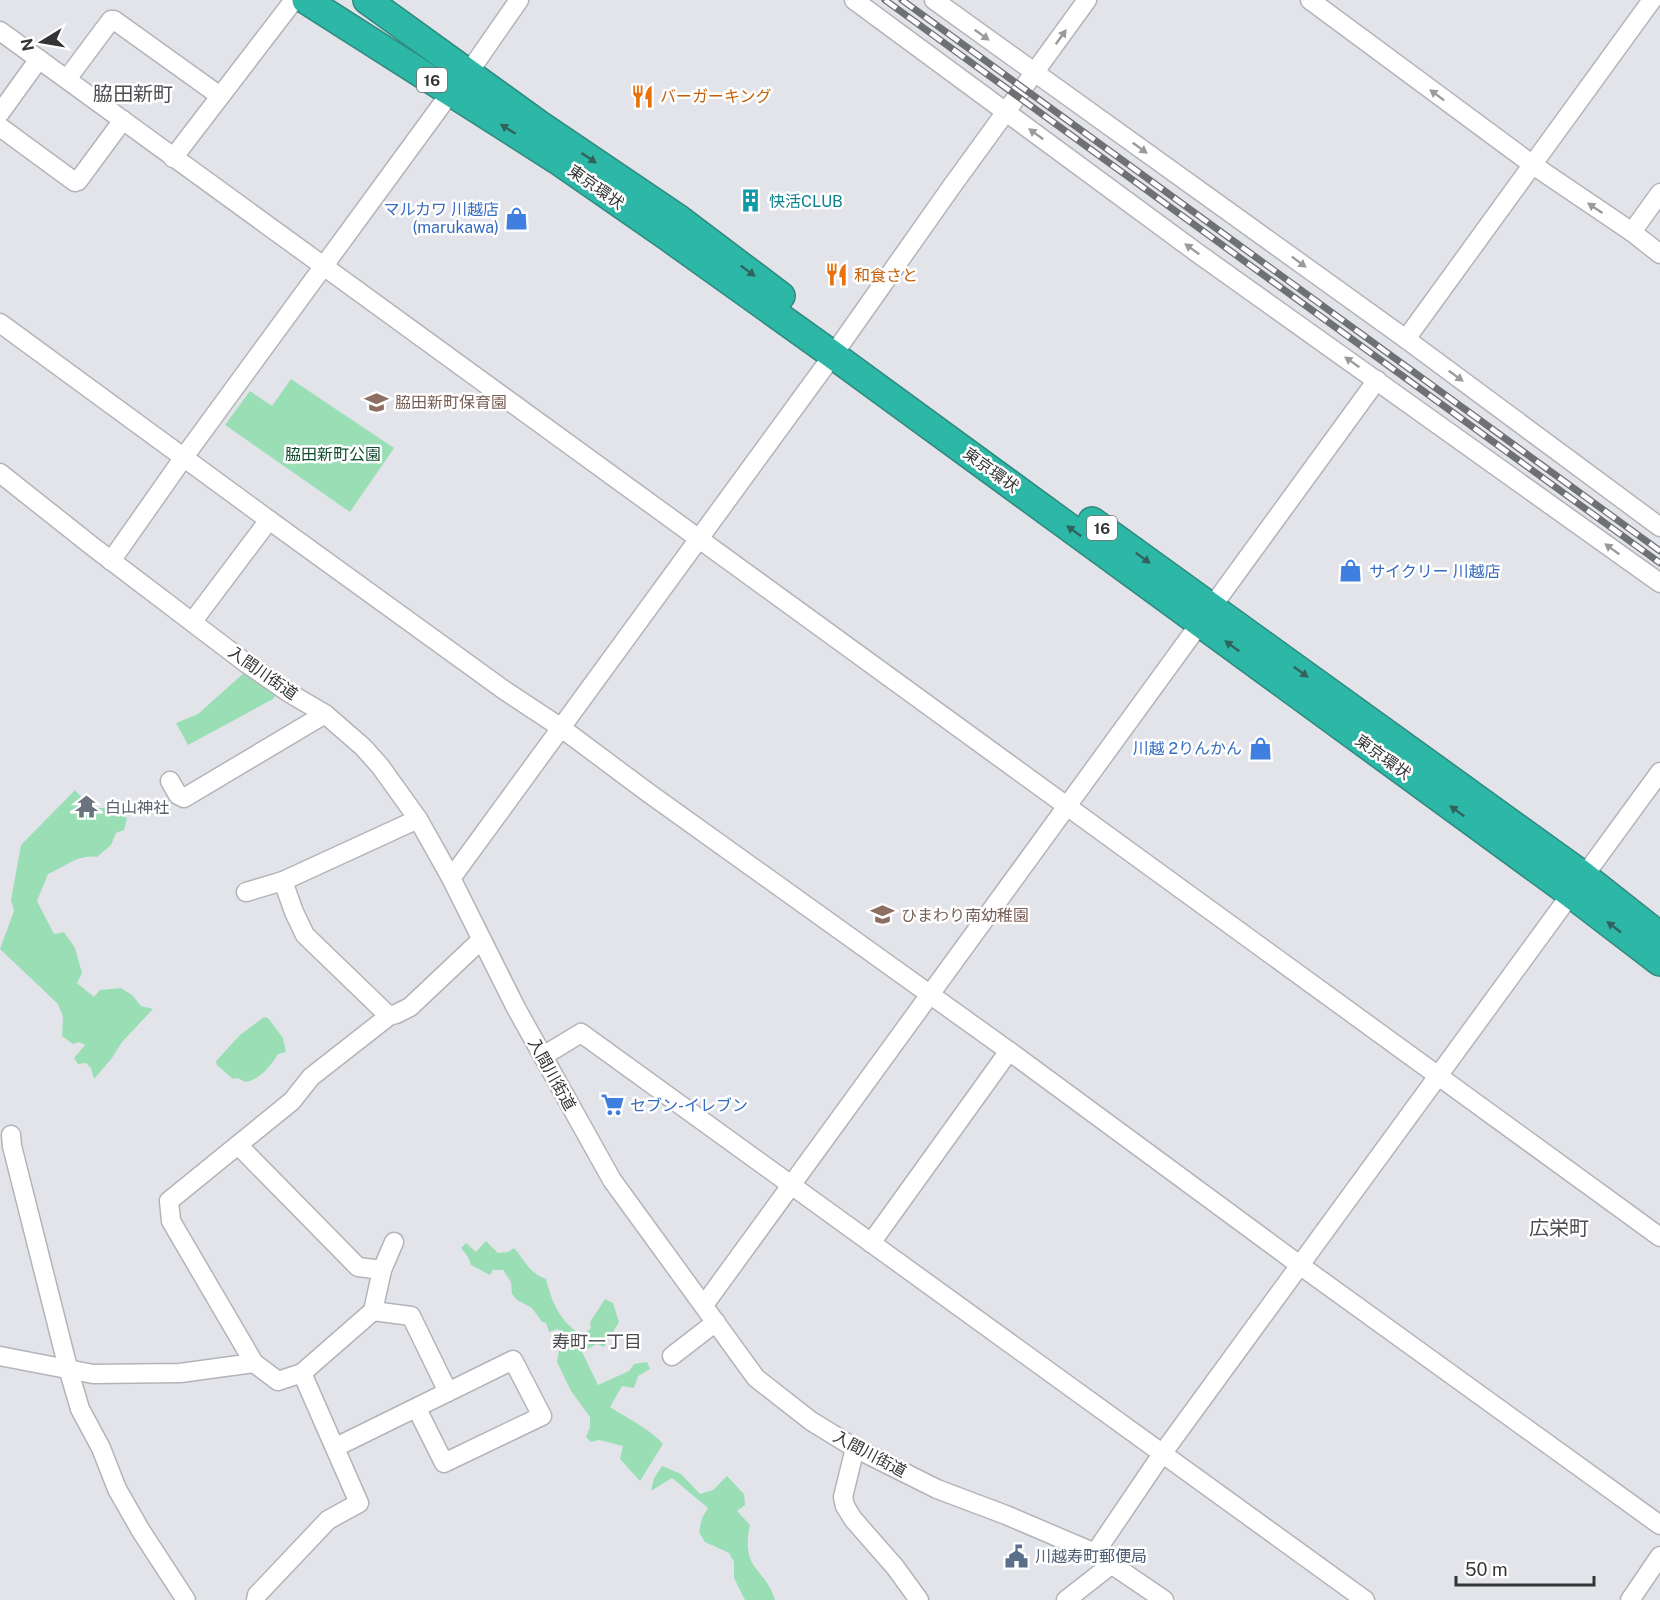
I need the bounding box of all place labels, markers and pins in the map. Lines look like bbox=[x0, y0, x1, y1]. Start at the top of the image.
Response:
restaurant icon: バーガーキング bbox=[629, 83, 655, 109]
place label: バーガーキング bbox=[660, 87, 772, 106]
building icon: 快活CLUB bbox=[738, 188, 764, 214]
place label: 快活CLUB bbox=[769, 192, 843, 211]
place label: マルカワ 川越店 (marukawa) bbox=[384, 200, 499, 237]
shop icon: マルカワ 川越店 (marukawa) bbox=[504, 205, 530, 231]
restaurant icon: 和食さと bbox=[823, 262, 849, 288]
place label: 和食さと bbox=[854, 266, 918, 285]
school or university icon: 脇田新町保育園 bbox=[364, 389, 390, 415]
place label: 脇田新町保育園 bbox=[395, 393, 507, 412]
shop icon: サイクリー 川越店 bbox=[1338, 558, 1364, 584]
place label: サイクリー 川越店 bbox=[1369, 562, 1501, 581]
shop icon: 川越 2りんかん bbox=[1247, 735, 1273, 761]
place label: 川越 2りんかん bbox=[1133, 739, 1242, 758]
temple icon: 白山神社 bbox=[74, 794, 100, 820]
place label: 白山神社 bbox=[105, 798, 169, 817]
school or university icon: ひまわり南幼稚園 bbox=[870, 902, 896, 928]
place label: ひまわり南幼稚園 bbox=[901, 906, 1029, 925]
supermarket icon: セブン-イレブン bbox=[599, 1092, 625, 1118]
place label: セブン-イレブン bbox=[630, 1096, 748, 1115]
public building icon: 川越寿町郵便局 bbox=[1004, 1543, 1030, 1569]
place label: 川越寿町郵便局 bbox=[1035, 1547, 1147, 1566]

